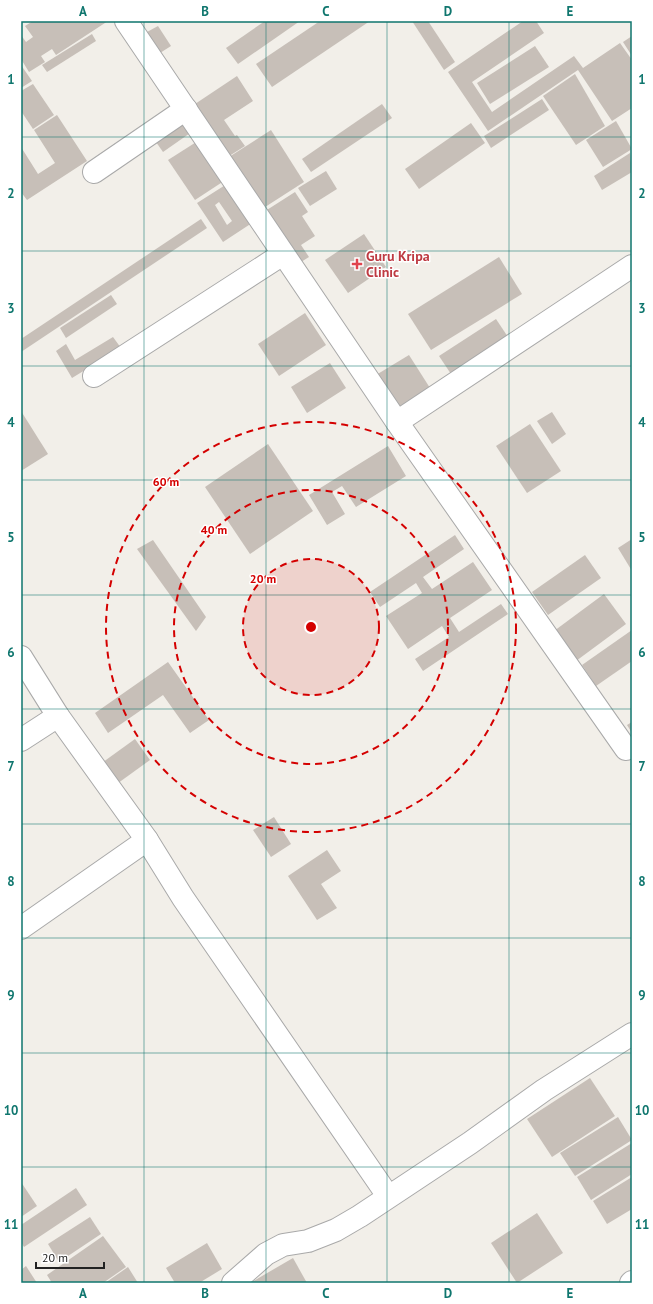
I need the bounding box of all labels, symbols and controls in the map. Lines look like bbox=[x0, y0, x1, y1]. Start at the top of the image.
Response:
text: A bbox=[79, 3, 87, 20]
text: B bbox=[201, 3, 209, 20]
text: C bbox=[322, 3, 330, 20]
text: D bbox=[444, 3, 452, 20]
text: E bbox=[567, 3, 574, 20]
text: 1 bbox=[7, 71, 15, 88]
text: 1 bbox=[638, 71, 646, 88]
text: 2 bbox=[7, 185, 15, 202]
text: 2 bbox=[638, 185, 646, 202]
place label: Guru Kripa Clinic bbox=[366, 247, 430, 281]
marker: Guru Kripa Clinic bbox=[351, 258, 363, 270]
text: 3 bbox=[7, 300, 15, 317]
text: 3 bbox=[638, 300, 646, 317]
text: 4 bbox=[7, 414, 15, 431]
text: 4 bbox=[638, 414, 646, 431]
text: 60 m bbox=[153, 474, 179, 489]
text: 40 m bbox=[201, 522, 227, 537]
text: 5 bbox=[7, 529, 15, 546]
text: 5 bbox=[638, 529, 646, 546]
text: 20 m bbox=[250, 571, 276, 586]
centre of rings bbox=[304, 620, 318, 634]
text: 6 bbox=[7, 644, 15, 661]
text: 6 bbox=[638, 644, 646, 661]
text: 7 bbox=[7, 758, 15, 775]
text: 7 bbox=[638, 758, 646, 775]
text: 8 bbox=[7, 873, 15, 890]
text: 8 bbox=[638, 873, 646, 890]
text: 9 bbox=[7, 987, 15, 1004]
text: 9 bbox=[638, 987, 646, 1004]
text: 10 bbox=[4, 1102, 18, 1119]
text: 10 bbox=[635, 1102, 649, 1119]
text: 11 bbox=[4, 1216, 18, 1233]
text: 11 bbox=[635, 1216, 649, 1233]
scale bar bbox=[36, 1244, 104, 1270]
text: 20 m bbox=[42, 1250, 68, 1265]
text: A bbox=[79, 1285, 87, 1302]
text: B bbox=[201, 1285, 209, 1302]
text: C bbox=[322, 1285, 330, 1302]
text: D bbox=[444, 1285, 452, 1302]
text: E bbox=[567, 1285, 574, 1302]

